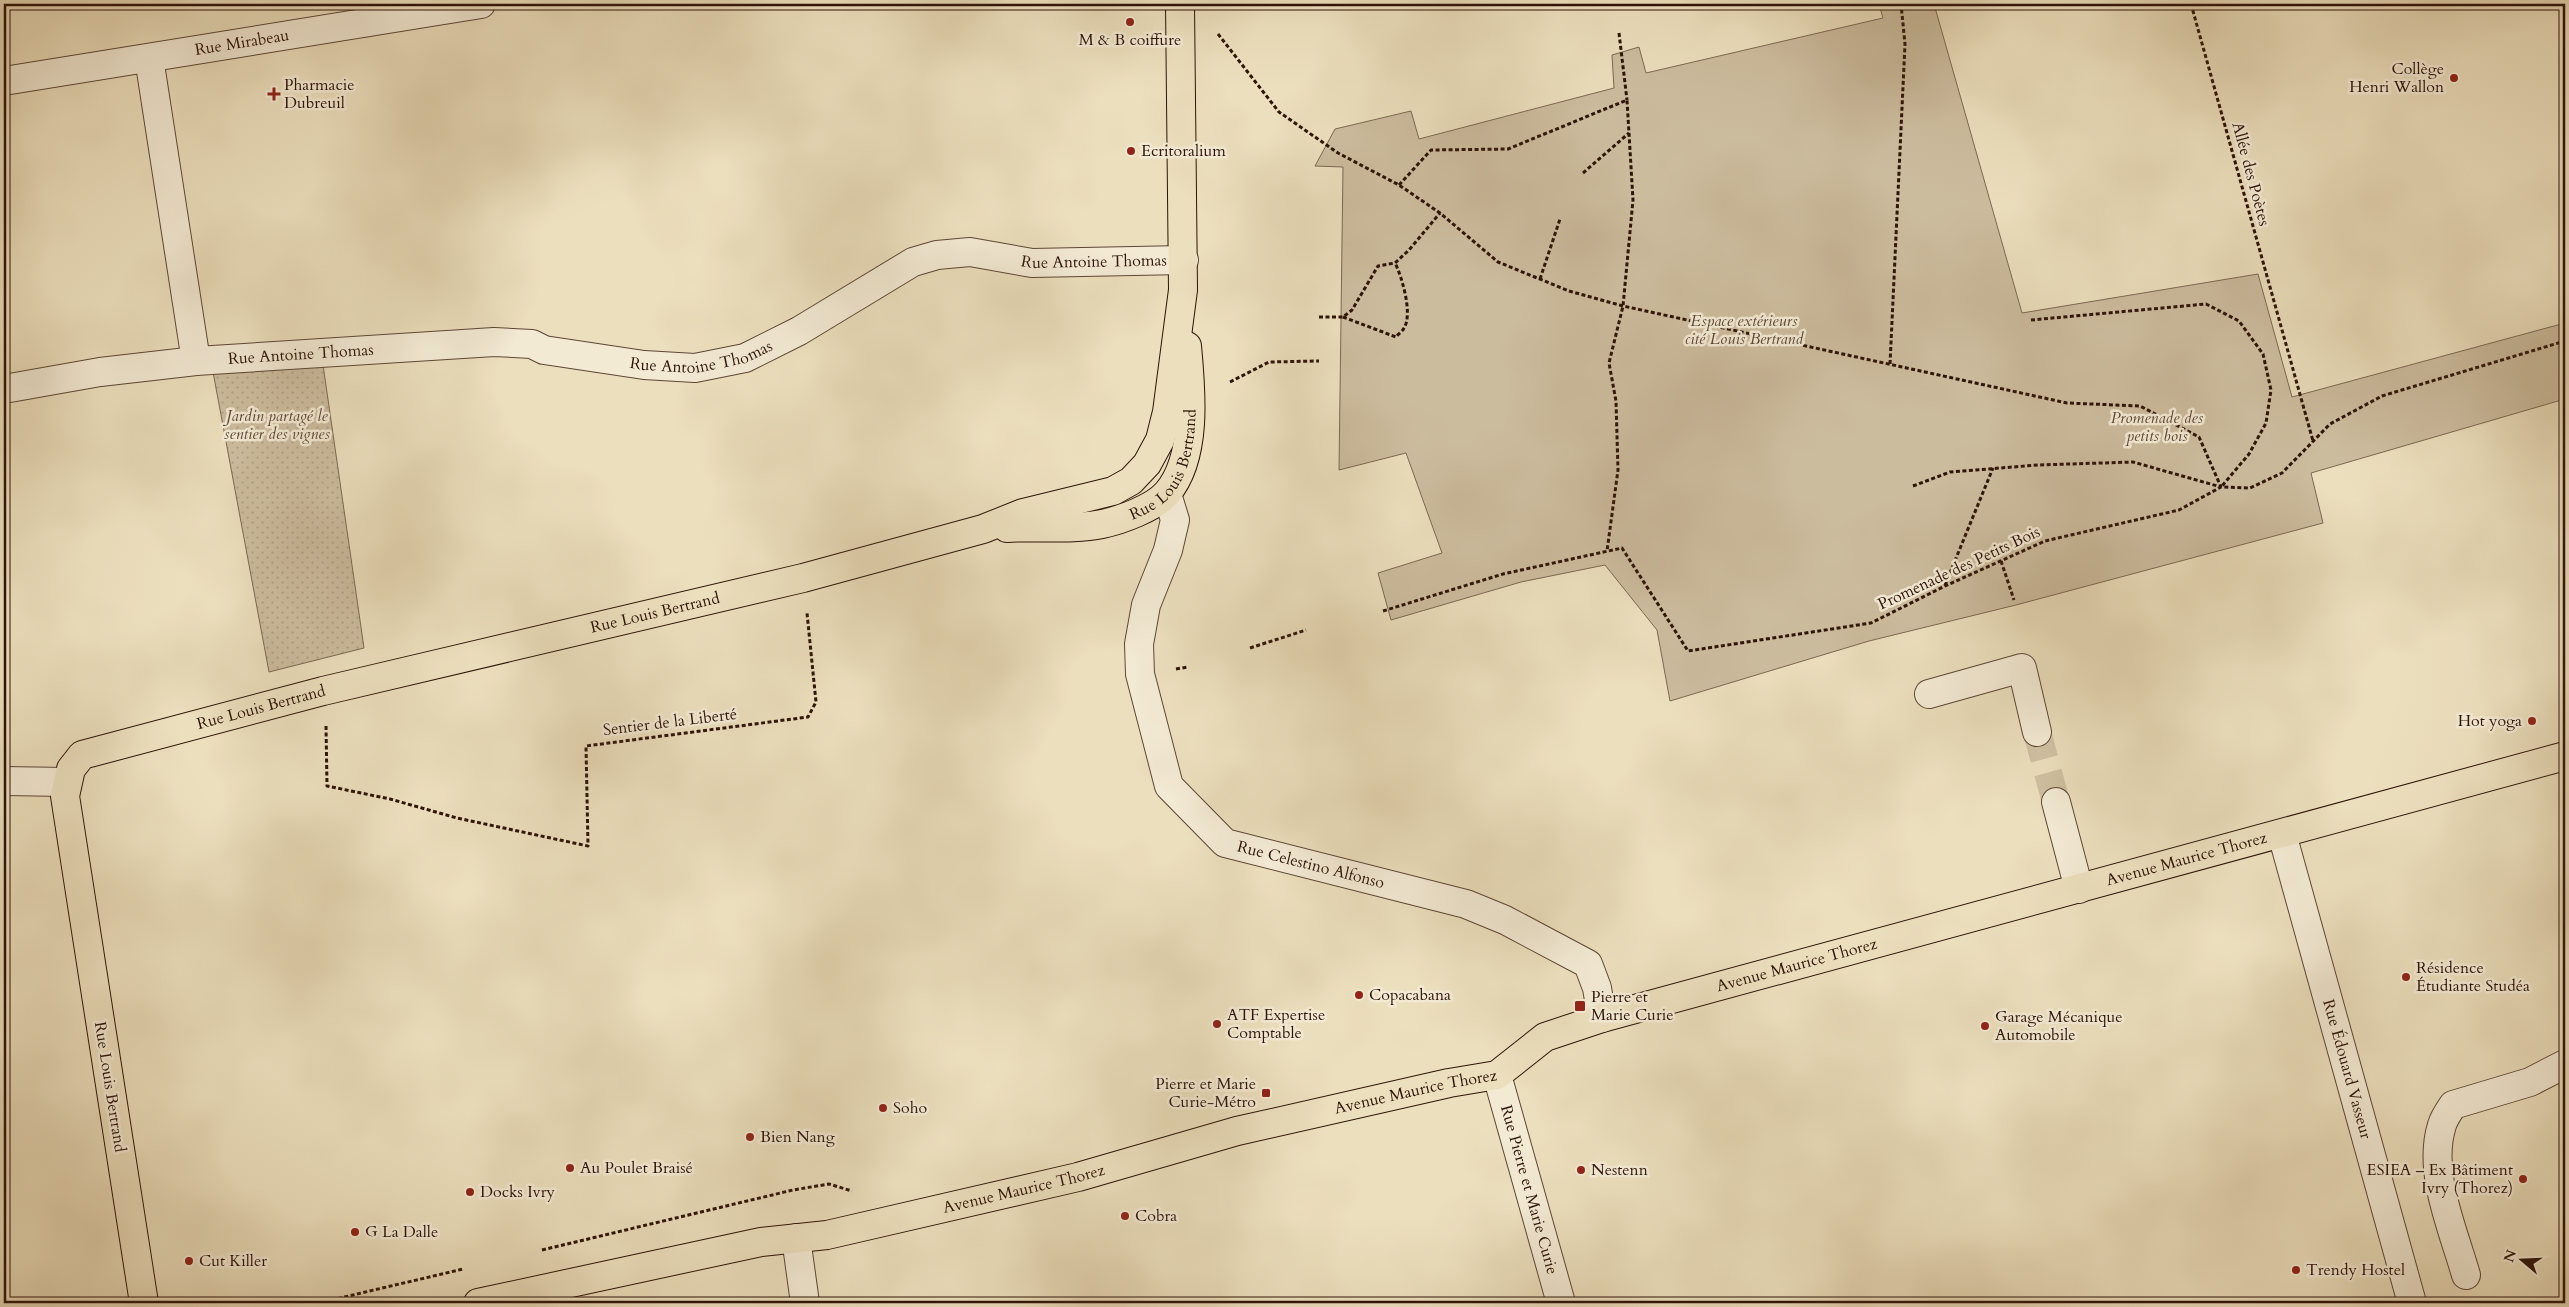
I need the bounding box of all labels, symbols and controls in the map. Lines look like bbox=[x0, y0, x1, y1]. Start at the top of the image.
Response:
marker: M & B coiffure bbox=[1124, 16, 1136, 28]
street label: Rue Mirabeau bbox=[193, 24, 291, 61]
place label: M & B coiffure bbox=[1079, 29, 1181, 51]
place label: Collège Henri Wallon bbox=[2349, 58, 2444, 98]
marker: Collège Henri Wallon bbox=[2448, 72, 2460, 84]
place label: Pharmacie Dubreuil bbox=[284, 74, 355, 114]
marker: Pharmacie Dubreuil bbox=[268, 88, 280, 100]
street label: Allée des Poètes bbox=[2227, 120, 2275, 228]
place label: Ecritoralium bbox=[1141, 140, 1226, 162]
marker: Ecritoralium bbox=[1125, 145, 1137, 157]
street label: Rue Antoine Thomas bbox=[1019, 249, 1167, 274]
park label: Espace extérieurs cité Louis Bertrand bbox=[1685, 310, 1804, 350]
street label: Rue Antoine Thomas bbox=[628, 335, 776, 379]
street label: Rue Antoine Thomas bbox=[227, 339, 374, 370]
park label: Jardin partagé le sentier des vignes bbox=[222, 405, 330, 445]
park label: Promenade des petits bois bbox=[2111, 407, 2204, 447]
street label: Rue Louis Bertrand bbox=[1126, 408, 1202, 525]
street label: Promenade des Petits Bois bbox=[1874, 521, 2044, 615]
street label: Rue Louis Bertrand bbox=[588, 587, 722, 639]
street label: Rue Louis Bertrand bbox=[195, 680, 328, 735]
street label: Sentier de la Liberté bbox=[602, 703, 738, 741]
place label: Hot yoga bbox=[2458, 710, 2522, 732]
marker: Hot yoga bbox=[2526, 715, 2538, 727]
street label: Avenue Maurice Thorez bbox=[2104, 827, 2269, 891]
street label: Rue Celestino Alfonso bbox=[1235, 835, 1387, 894]
street label: Avenue Maurice Thorez bbox=[1714, 933, 1879, 997]
place label: Résidence Étudiante Studéa bbox=[2416, 957, 2530, 997]
marker: Résidence Étudiante Studéa bbox=[2400, 971, 2412, 983]
place label: Copacabana bbox=[1369, 984, 1451, 1006]
place label: Pierre et Marie Curie bbox=[1591, 986, 1674, 1026]
marker: Copacabana bbox=[1353, 989, 1365, 1001]
street label: Rue Édouard Vasseur bbox=[2317, 997, 2377, 1142]
marker: Pierre et Marie Curie bbox=[1573, 999, 1587, 1013]
place label: ATF Expertise Comptable bbox=[1227, 1004, 1325, 1044]
place label: Garage Mécanique Automobile bbox=[1995, 1006, 2123, 1046]
marker: ATF Expertise Comptable bbox=[1211, 1018, 1223, 1030]
street label: Rue Louis Bertrand bbox=[89, 1020, 131, 1154]
marker: Garage Mécanique Automobile bbox=[1979, 1020, 1991, 1032]
street label: Avenue Maurice Thorez bbox=[1332, 1064, 1499, 1120]
place label: Pierre et Marie Curie-Métro bbox=[1155, 1073, 1256, 1113]
marker: Pierre et Marie Curie-Métro bbox=[1260, 1087, 1272, 1099]
place label: Soho bbox=[893, 1097, 927, 1119]
marker: Soho bbox=[877, 1102, 889, 1114]
street label: Rue Pierre et Marie Curie bbox=[1495, 1102, 1563, 1277]
place label: Bien Nang bbox=[760, 1126, 835, 1148]
marker: Bien Nang bbox=[744, 1131, 756, 1143]
place label: Au Poulet Braisé bbox=[580, 1157, 693, 1179]
street label: Avenue Maurice Thorez bbox=[941, 1159, 1107, 1219]
place label: Nestenn bbox=[1591, 1159, 1648, 1181]
place label: ESIEA – Ex Bâtiment Ivry (Thorez) bbox=[2367, 1159, 2513, 1199]
marker: Au Poulet Braisé bbox=[564, 1162, 576, 1174]
marker: Nestenn bbox=[1575, 1164, 1587, 1176]
marker: ESIEA – Ex Bâtiment Ivry (Thorez) bbox=[2517, 1173, 2529, 1185]
place label: Docks Ivry bbox=[480, 1181, 556, 1203]
marker: Docks Ivry bbox=[464, 1186, 476, 1198]
place label: Cobra bbox=[1135, 1205, 1177, 1227]
marker: Cobra bbox=[1119, 1210, 1131, 1222]
place label: G La Dalle bbox=[365, 1221, 438, 1243]
marker: G La Dalle bbox=[349, 1226, 361, 1238]
north arrow bbox=[2496, 1234, 2546, 1284]
text: N bbox=[2499, 1247, 2521, 1265]
place label: Cut Killer bbox=[199, 1250, 267, 1272]
marker: Cut Killer bbox=[183, 1255, 195, 1267]
place label: Trendy Hostel bbox=[2306, 1259, 2405, 1281]
marker: Trendy Hostel bbox=[2290, 1264, 2302, 1276]

